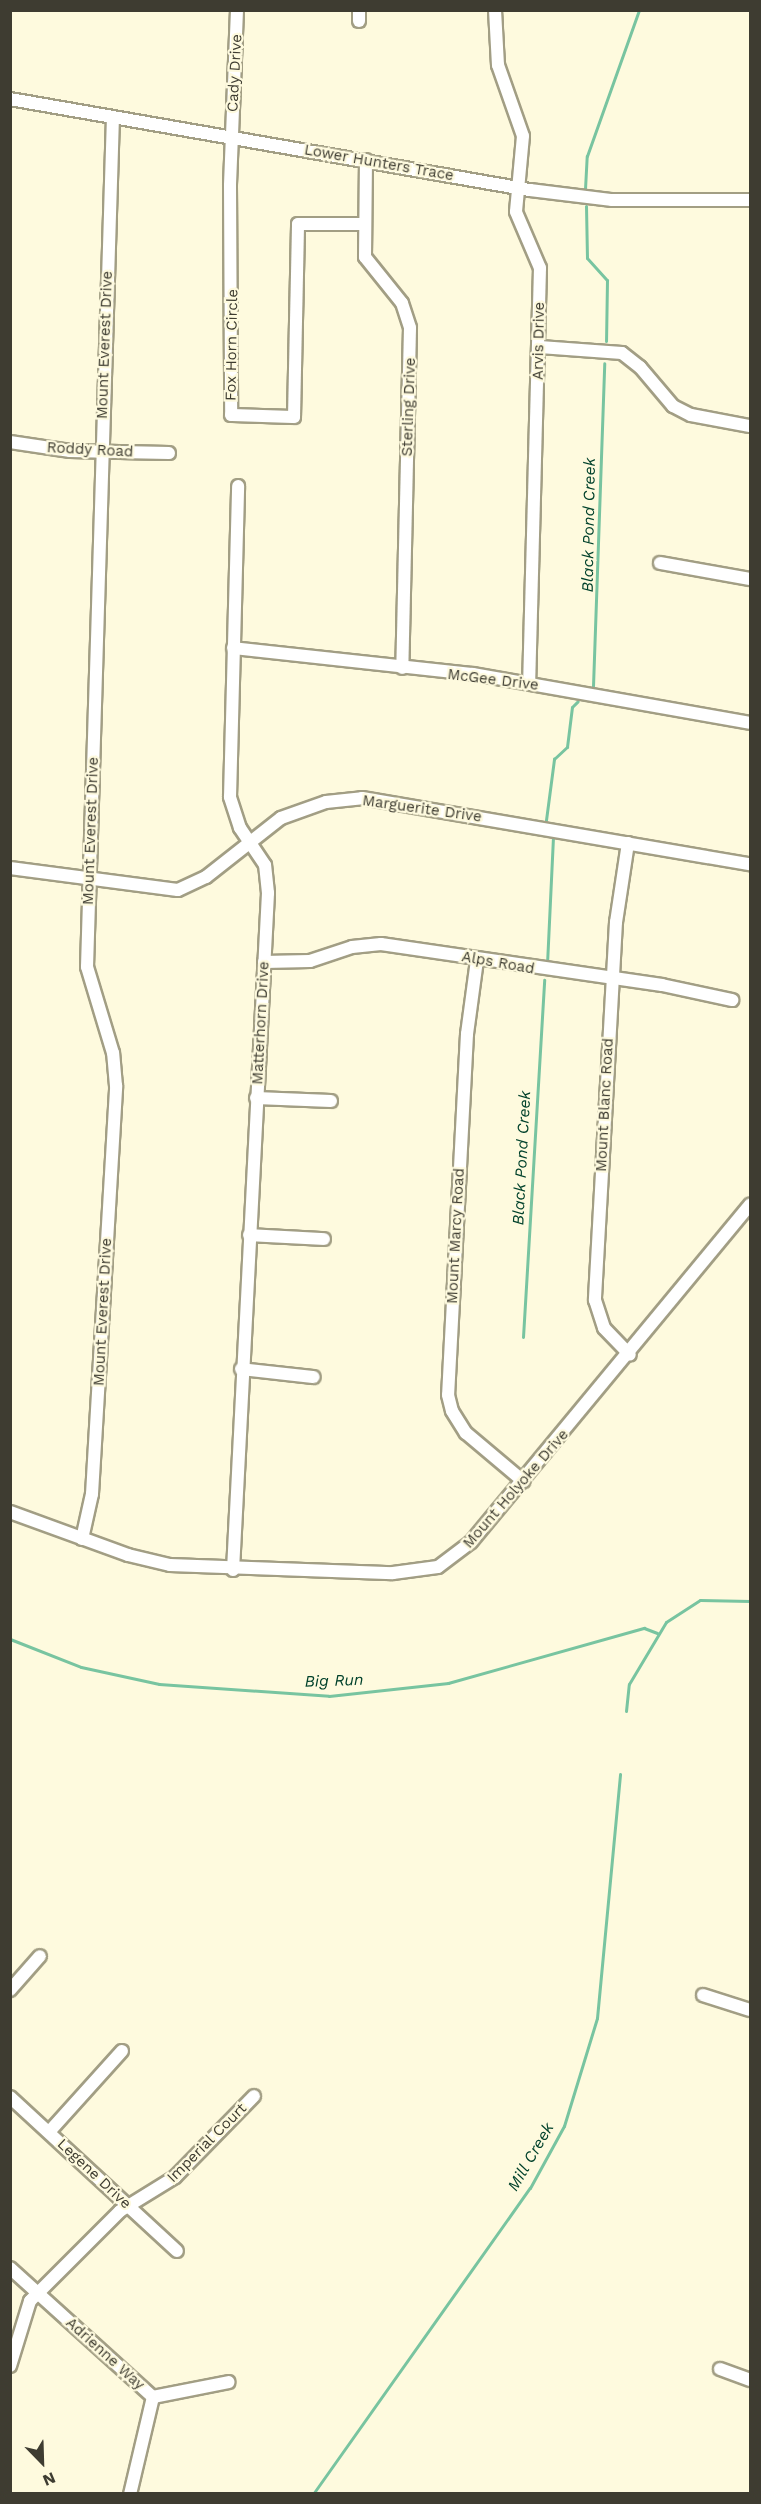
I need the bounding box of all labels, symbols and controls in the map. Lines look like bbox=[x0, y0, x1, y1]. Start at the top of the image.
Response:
street label: Cady Drive bbox=[224, 33, 246, 113]
street label: Lower Hunters Trace bbox=[302, 141, 456, 185]
street label: Mount Everest Drive bbox=[93, 271, 117, 419]
street label: Fox Horn Circle bbox=[222, 289, 242, 401]
street label: Arvis Drive bbox=[529, 302, 549, 380]
street label: Sterling Drive bbox=[398, 357, 420, 457]
street label: Roddy Road bbox=[46, 439, 134, 461]
water label: Black Pond Creek bbox=[578, 457, 600, 593]
street label: McGee Drive bbox=[446, 665, 540, 695]
street label: Mount Everest Drive bbox=[79, 757, 103, 905]
street label: Marguerite Drive bbox=[361, 792, 483, 826]
street label: Alps Road bbox=[460, 948, 536, 978]
street label: Matterhorn Drive bbox=[249, 961, 273, 1085]
street label: Mount Blanc Road bbox=[593, 1038, 617, 1172]
water label: Black Pond Creek bbox=[509, 1090, 535, 1226]
street label: Mount Marcy Road bbox=[443, 1168, 469, 1304]
street label: Mount Everest Drive bbox=[90, 1238, 116, 1386]
street label: Mount Holyoke Drive bbox=[459, 1426, 573, 1552]
water label: Big Run bbox=[304, 1670, 364, 1692]
street label: Imperial Court bbox=[163, 2099, 251, 2187]
water label: Mill Creek bbox=[504, 2119, 558, 2195]
street label: Legene Drive bbox=[53, 2135, 135, 2213]
street label: Adrienne Way bbox=[62, 2314, 148, 2394]
north arrow bbox=[12, 2432, 72, 2492]
text: N bbox=[40, 2468, 58, 2490]

